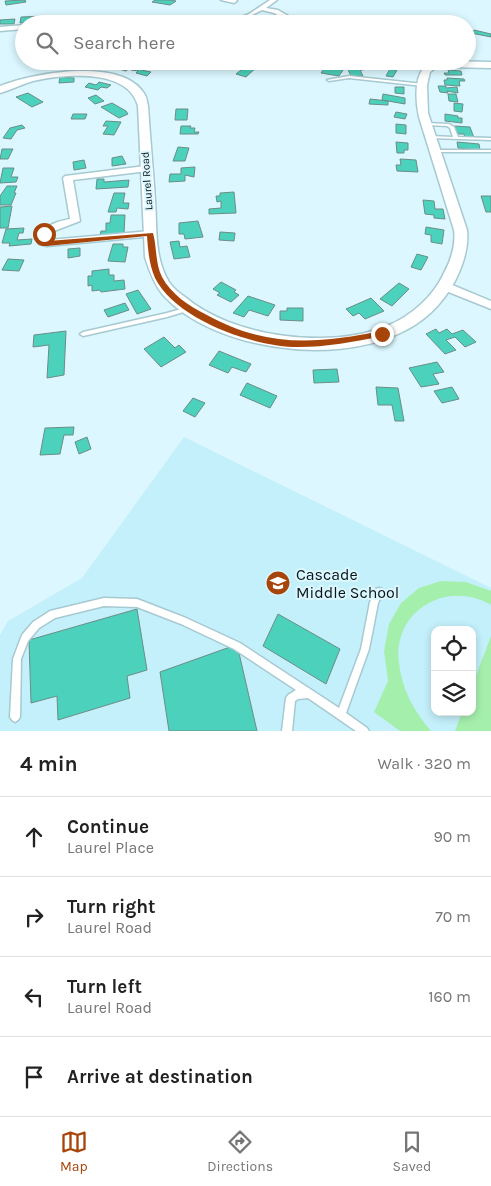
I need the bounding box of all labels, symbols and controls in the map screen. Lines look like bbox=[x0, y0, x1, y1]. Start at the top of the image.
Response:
search box bbox=[15, 15, 476, 70]
icon: search bbox=[33, 29, 61, 57]
text: Search here bbox=[73, 32, 175, 54]
street label: Laurel Road bbox=[138, 151, 156, 211]
route start bbox=[33, 223, 56, 246]
route end bbox=[371, 323, 394, 346]
place label: Cascade Middle School bbox=[296, 565, 399, 602]
school or university icon: Cascade Middle School bbox=[265, 570, 291, 596]
map controls bbox=[431, 626, 476, 716]
button: locate bbox=[431, 626, 476, 671]
button: layers bbox=[431, 671, 476, 716]
text: 4 min bbox=[20, 752, 78, 776]
text: Walk · 320 m bbox=[377, 754, 471, 773]
text: Continue bbox=[67, 816, 149, 838]
icon: ahead bbox=[20, 823, 48, 851]
text: 90 m bbox=[433, 827, 471, 846]
text: Laurel Place bbox=[67, 838, 154, 857]
text: Turn right bbox=[67, 896, 156, 918]
icon: right bbox=[20, 903, 48, 931]
text: 70 m bbox=[435, 907, 471, 926]
text: Laurel Road bbox=[67, 918, 152, 937]
text: Turn left bbox=[67, 976, 142, 998]
icon: left bbox=[20, 983, 48, 1011]
text: 160 m bbox=[428, 987, 471, 1006]
text: Laurel Road bbox=[67, 998, 152, 1017]
icon: arrive bbox=[20, 1063, 48, 1091]
text: Arrive at destination bbox=[67, 1066, 253, 1088]
tab: Map bbox=[60, 1128, 88, 1175]
tab: Directions bbox=[207, 1128, 273, 1175]
tab: Saved bbox=[393, 1128, 431, 1175]

